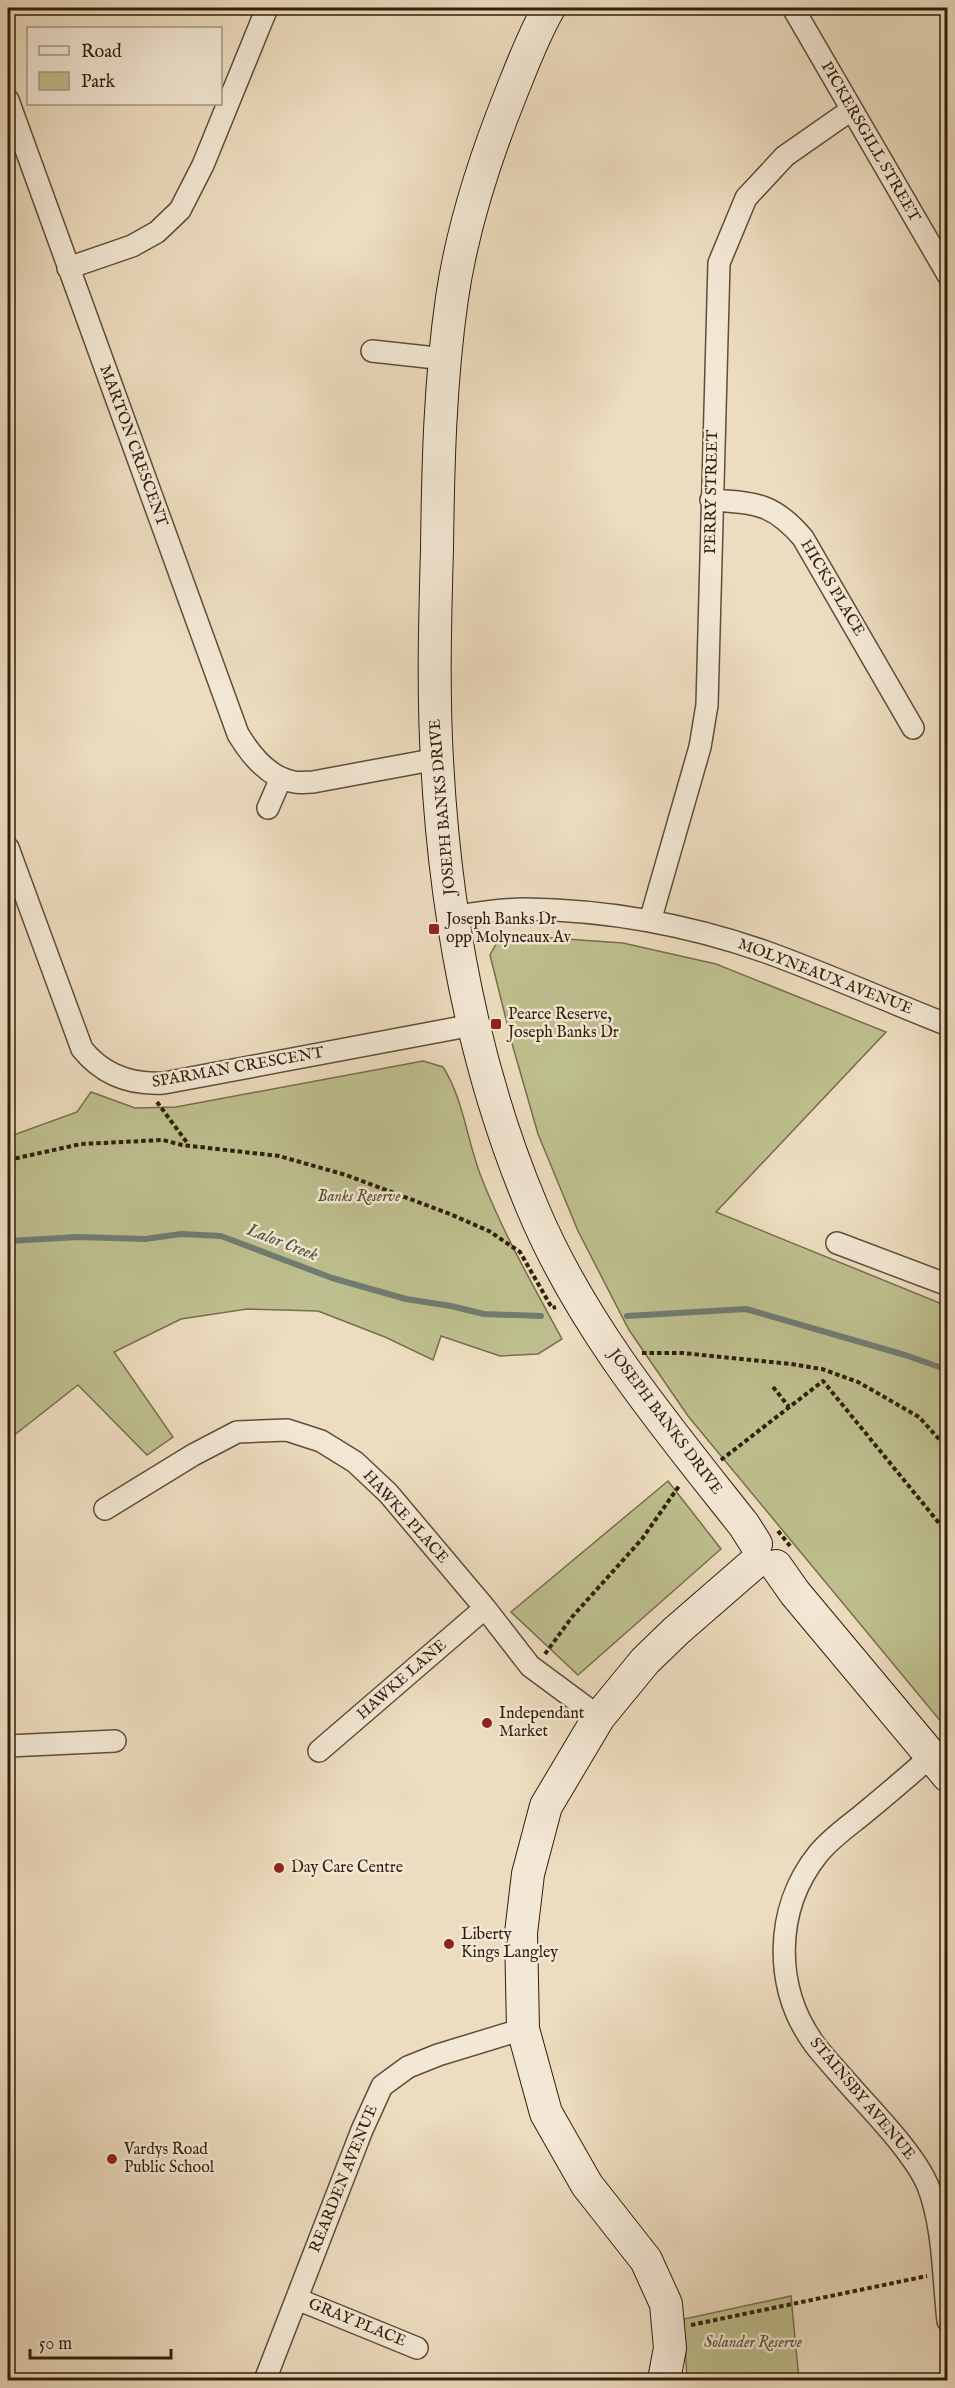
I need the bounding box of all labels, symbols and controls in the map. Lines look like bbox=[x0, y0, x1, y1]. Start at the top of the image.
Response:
legend bbox=[27, 27, 222, 105]
text: Road bbox=[81, 41, 122, 64]
street label: PICKERSGILL STREET bbox=[816, 58, 924, 226]
text: Park bbox=[81, 71, 116, 94]
street label: MARTON CRESCENT bbox=[94, 362, 172, 530]
street label: PERRY STREET bbox=[701, 429, 723, 554]
street label: HICKS PLACE bbox=[795, 536, 869, 640]
street label: JOSEPH BANKS DRIVE bbox=[425, 718, 461, 898]
place label: Joseph Banks Dr opp Molyneaux Av bbox=[444, 910, 572, 948]
marker: Joseph Banks Dr opp Molyneaux Av bbox=[427, 922, 441, 936]
street label: MOLYNEAUX AVENUE bbox=[735, 934, 915, 1020]
place label: Pearce Reserve, Joseph Banks Dr bbox=[506, 1005, 619, 1043]
marker: Pearce Reserve, Joseph Banks Dr bbox=[489, 1017, 503, 1031]
street label: SPARMAN CRESCENT bbox=[151, 1043, 326, 1093]
park label: Banks Reserve bbox=[318, 1187, 401, 1207]
water label: Lalor Creek bbox=[242, 1219, 321, 1267]
street label: JOSEPH BANKS DRIVE bbox=[603, 1344, 726, 1499]
street label: HAWKE PLACE bbox=[358, 1466, 452, 1568]
street label: HAWKE LANE bbox=[353, 1636, 451, 1724]
place label: Independant Market bbox=[499, 1704, 585, 1742]
marker: Independant Market bbox=[480, 1716, 494, 1730]
place label: Day Care Centre bbox=[291, 1858, 403, 1878]
marker: Day Care Centre bbox=[272, 1861, 286, 1875]
place label: Liberty Kings Langley bbox=[461, 1925, 558, 1963]
marker: Liberty Kings Langley bbox=[442, 1937, 456, 1951]
street label: STAINSBY AVENUE bbox=[805, 2034, 919, 2164]
street label: REARDEN AVENUE bbox=[305, 2102, 383, 2256]
place label: Vardys Road Public School bbox=[123, 2140, 215, 2178]
marker: Vardys Road Public School bbox=[105, 2152, 119, 2166]
street label: GRAY PLACE bbox=[305, 2294, 409, 2352]
scale bar bbox=[30, 2322, 171, 2360]
text: 50 m bbox=[39, 2333, 72, 2356]
park label: Solander Reserve bbox=[704, 2333, 803, 2353]

